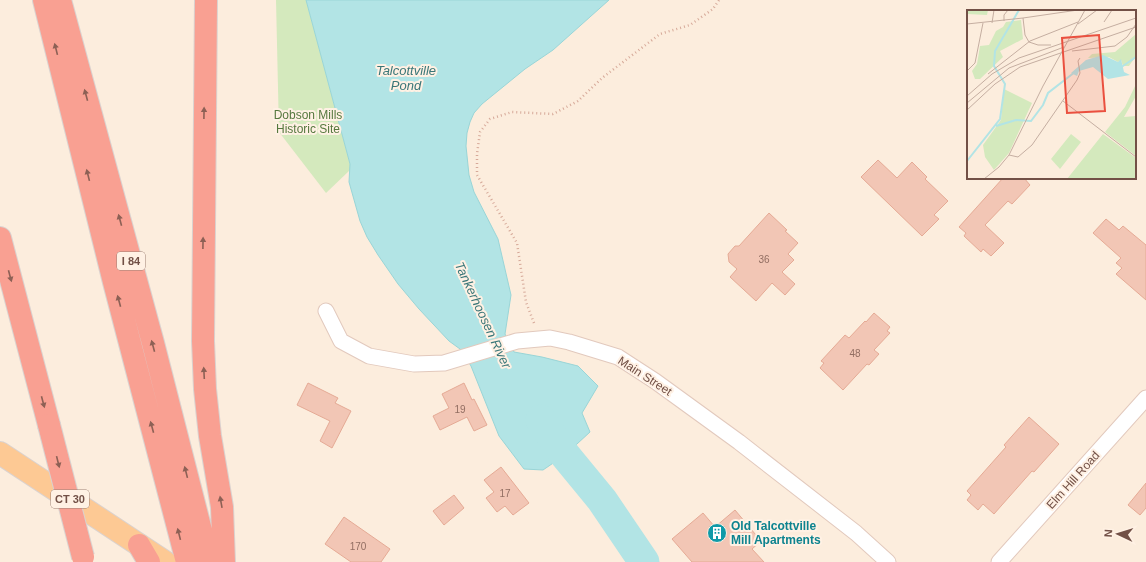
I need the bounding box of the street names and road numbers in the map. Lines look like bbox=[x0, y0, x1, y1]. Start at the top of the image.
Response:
road number: I 84 bbox=[117, 252, 145, 270]
street label: Main Street bbox=[615, 353, 675, 399]
street label: Elm Hill Road bbox=[1043, 448, 1103, 512]
road number: CT 30 bbox=[51, 490, 89, 508]

